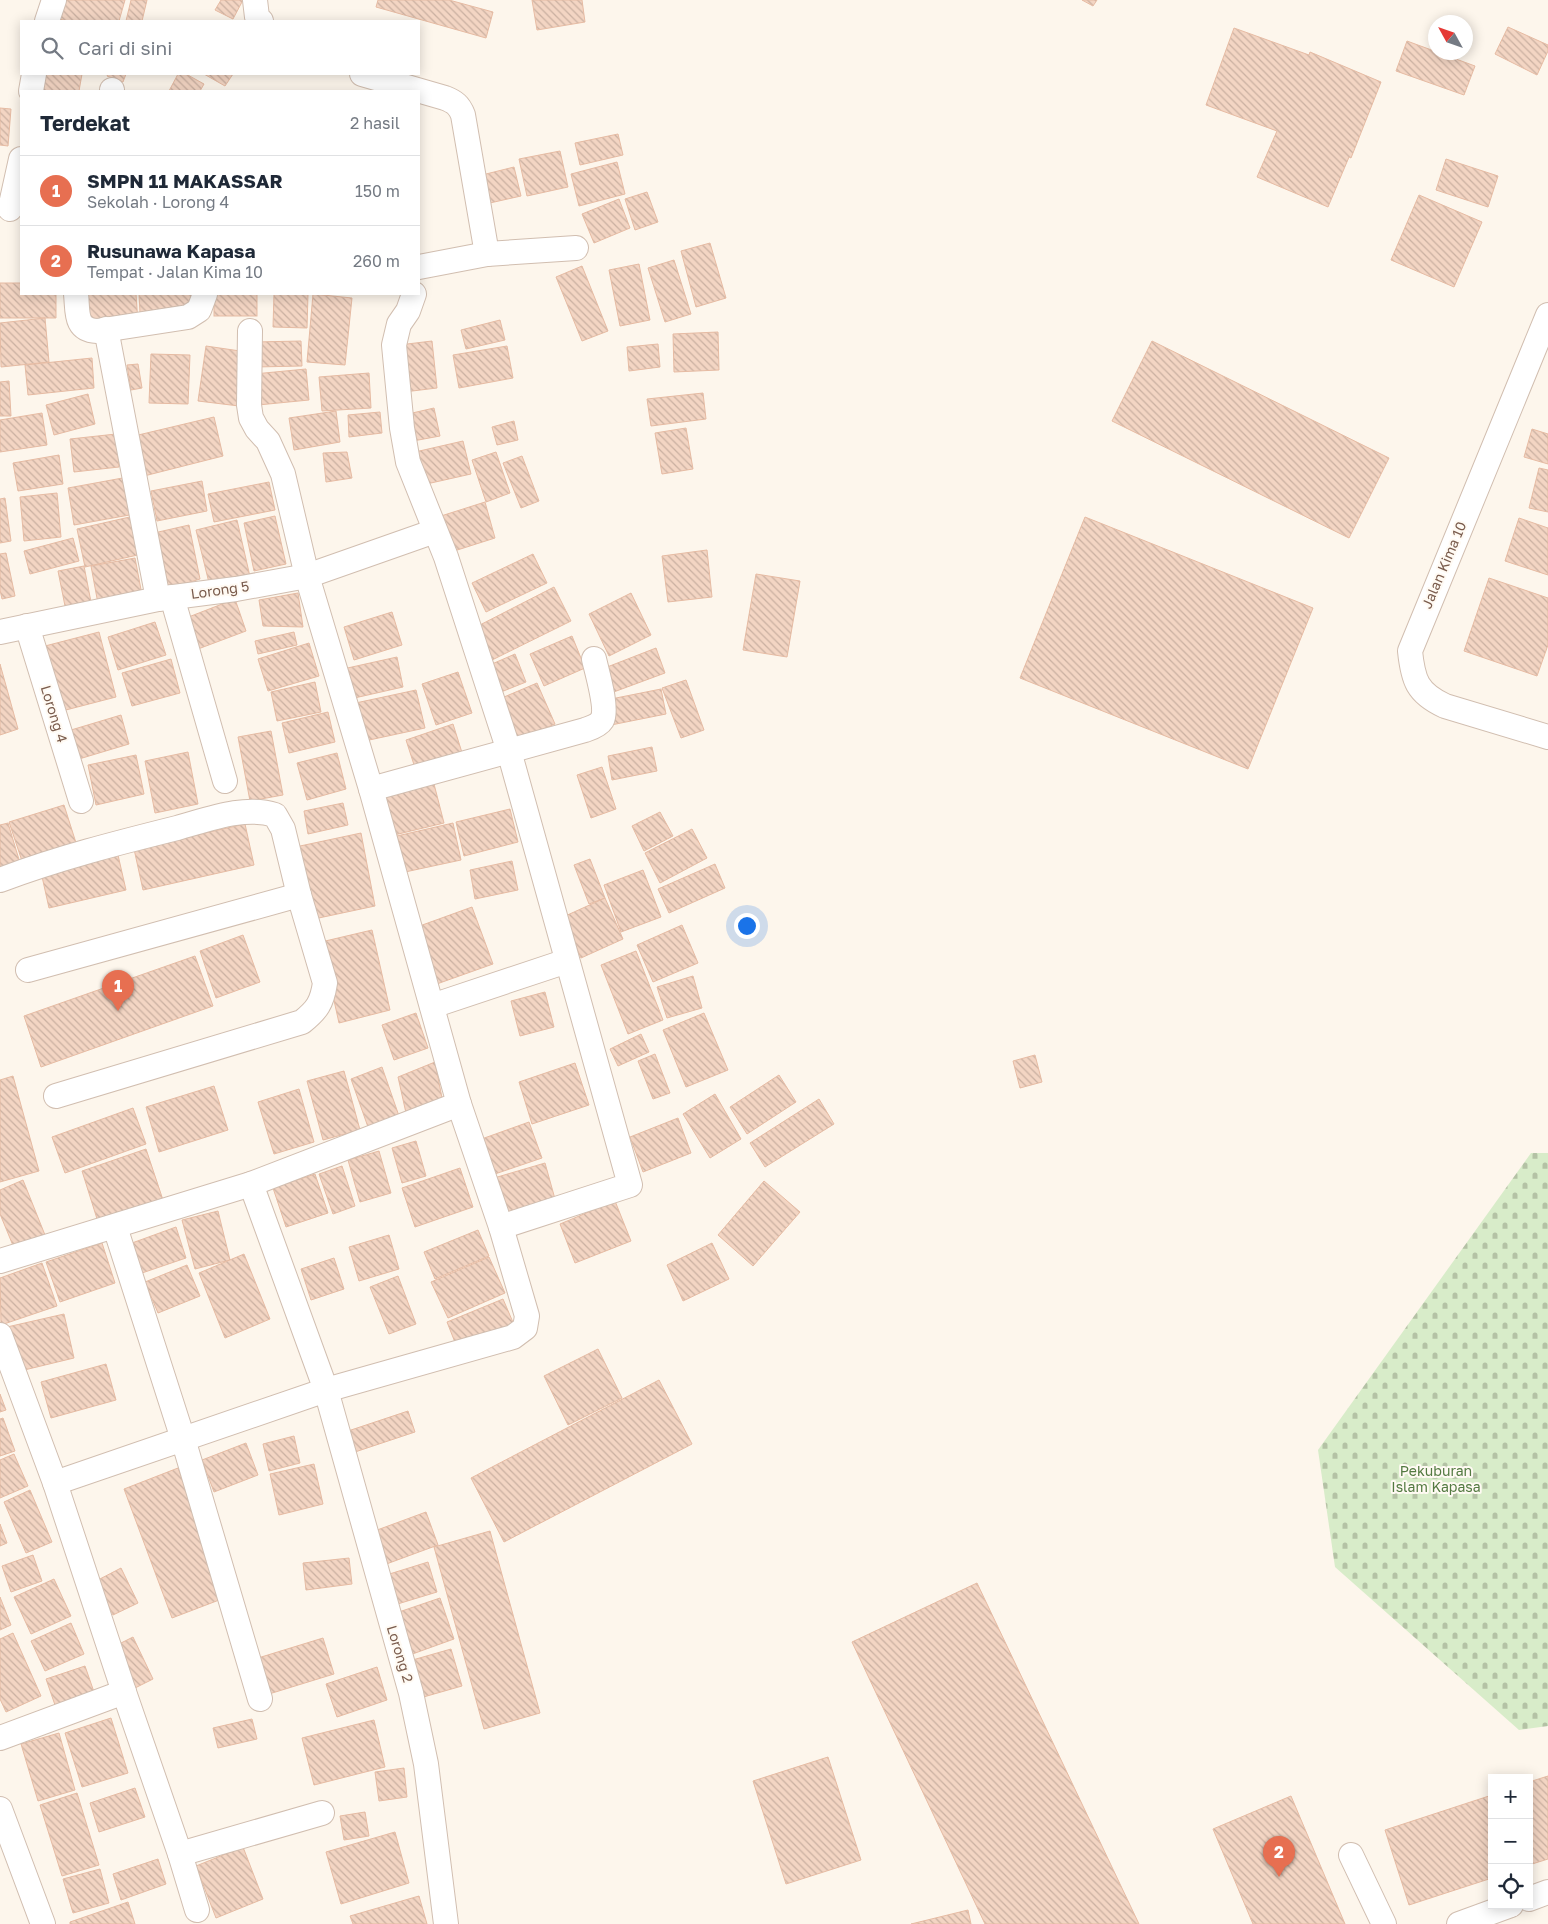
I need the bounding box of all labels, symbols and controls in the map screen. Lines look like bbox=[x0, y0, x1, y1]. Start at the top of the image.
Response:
north arrow bbox=[1428, 15, 1473, 60]
search box bbox=[20, 20, 420, 75]
icon: search bbox=[38, 34, 66, 62]
text: Cari di sini bbox=[78, 36, 172, 59]
text: Terdekat bbox=[40, 110, 130, 136]
text: 2 hasil bbox=[350, 113, 400, 133]
text: SMPN 11 MAKASSAR bbox=[87, 169, 283, 192]
text: 1 bbox=[52, 181, 60, 201]
text: 150 m bbox=[355, 181, 400, 201]
text: Sekolah · Lorong 4 bbox=[87, 192, 229, 212]
text: Rusunawa Kapasa bbox=[87, 239, 256, 262]
text: 2 bbox=[51, 251, 61, 271]
text: 260 m bbox=[353, 251, 400, 271]
text: Tempat · Jalan Kima 10 bbox=[87, 262, 263, 282]
street label: Jalan Kima 10 bbox=[1418, 519, 1470, 611]
street label: Lorong 5 bbox=[190, 577, 250, 602]
street label: Lorong 4 bbox=[38, 683, 71, 745]
your location bbox=[734, 913, 760, 939]
pin: 1 bbox=[102, 970, 134, 1011]
park label: Pekuburan Islam Kapasa bbox=[1391, 1462, 1481, 1495]
street label: Lorong 2 bbox=[384, 1623, 417, 1684]
map controls bbox=[1488, 1774, 1533, 1909]
button: + bbox=[1488, 1774, 1533, 1819]
button: − bbox=[1488, 1819, 1533, 1864]
pin: 2 bbox=[1263, 1836, 1295, 1877]
button: locate bbox=[1488, 1864, 1533, 1909]

